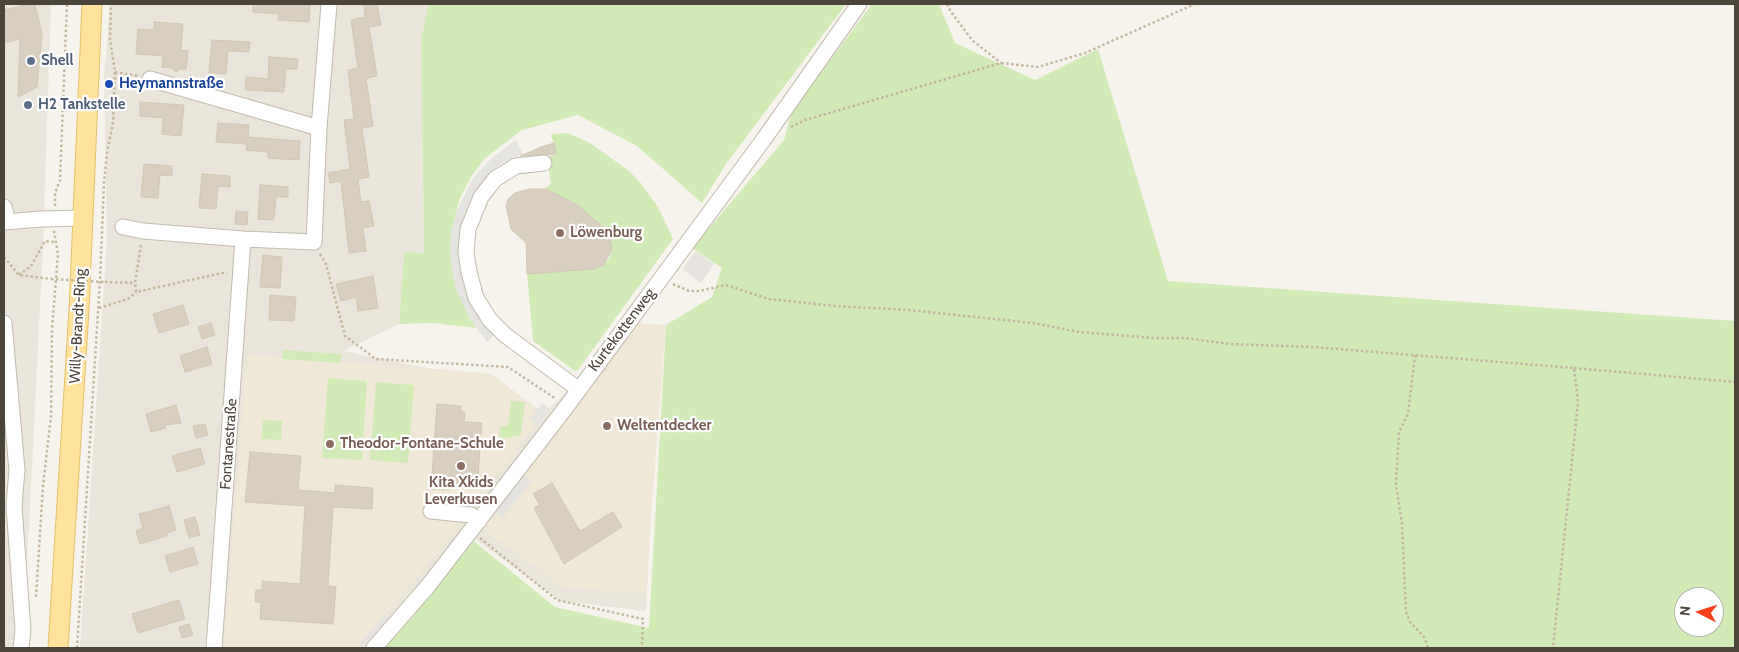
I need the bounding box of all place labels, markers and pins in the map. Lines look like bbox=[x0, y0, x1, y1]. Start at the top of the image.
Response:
place label: Shell bbox=[41, 52, 73, 70]
marker: Shell bbox=[25, 55, 37, 67]
place label: Heymannstraße bbox=[119, 75, 223, 93]
marker: Heymannstraße bbox=[103, 78, 115, 90]
place label: H2 Tankstelle bbox=[38, 96, 126, 114]
marker: H2 Tankstelle bbox=[22, 99, 34, 111]
place label: Löwenburg bbox=[570, 224, 642, 242]
marker: Löwenburg bbox=[554, 227, 566, 239]
place label: Weltentdecker bbox=[617, 417, 711, 435]
marker: Weltentdecker bbox=[601, 420, 613, 432]
place label: Theodor-Fontane-Schule bbox=[340, 435, 504, 453]
marker: Theodor-Fontane-Schule bbox=[324, 438, 336, 450]
marker: Kita Xkids Leverkusen bbox=[455, 460, 467, 472]
place label: Kita Xkids Leverkusen bbox=[425, 474, 497, 509]

